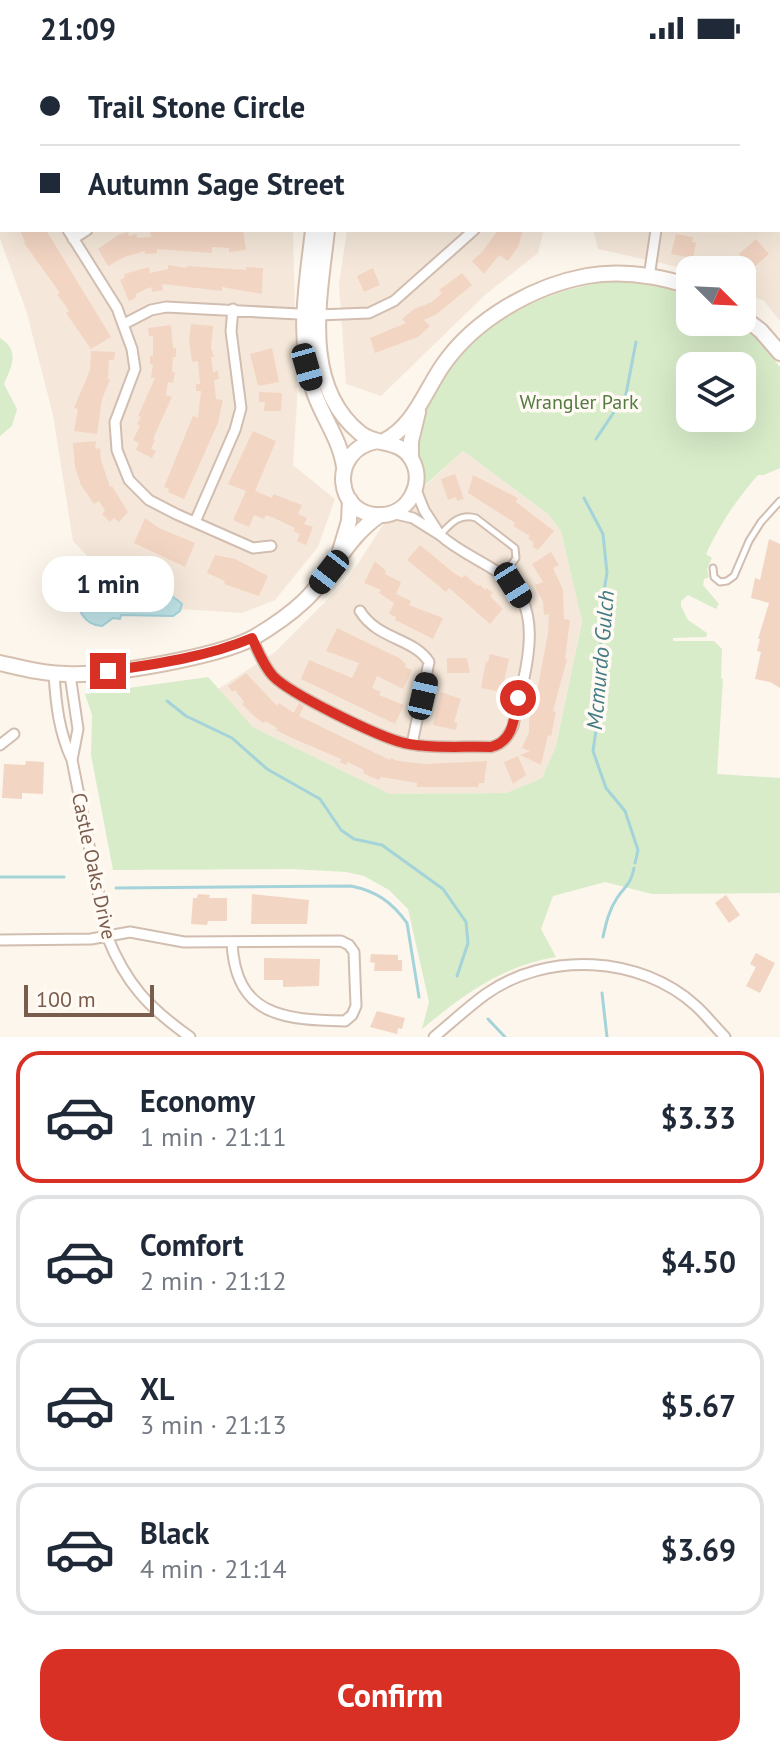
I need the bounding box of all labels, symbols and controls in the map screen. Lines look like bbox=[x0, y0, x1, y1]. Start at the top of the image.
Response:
text: 21:09 bbox=[40, 9, 116, 48]
text: Trail Stone Circle bbox=[88, 87, 305, 126]
text: Autumn Sage Street bbox=[88, 164, 344, 203]
north arrow bbox=[676, 256, 756, 336]
map controls bbox=[676, 256, 756, 432]
car bbox=[289, 341, 325, 393]
button: layers bbox=[676, 352, 756, 432]
park label: Wrangler Park bbox=[519, 389, 639, 415]
car bbox=[305, 546, 353, 598]
callout: 1 min bbox=[42, 555, 174, 611]
car bbox=[490, 558, 536, 612]
text: 1 min bbox=[76, 567, 140, 600]
water label: Mcmurdo Gulch bbox=[580, 589, 620, 731]
route end bbox=[90, 653, 126, 689]
car bbox=[406, 670, 440, 722]
route start bbox=[500, 680, 536, 716]
street label: Castle Oaks Drive bbox=[66, 790, 122, 942]
scale bar bbox=[24, 981, 154, 1017]
text: 100 m bbox=[36, 985, 96, 1013]
icon: car bbox=[44, 1081, 116, 1153]
text: Economy bbox=[140, 1081, 255, 1120]
text: $3.33 bbox=[661, 1098, 736, 1137]
text: 1 min · 21:11 bbox=[140, 1120, 287, 1153]
icon: car bbox=[44, 1225, 116, 1297]
text: Comfort bbox=[140, 1225, 243, 1264]
text: $4.50 bbox=[661, 1242, 736, 1281]
text: 2 min · 21:12 bbox=[140, 1264, 287, 1297]
icon: car bbox=[44, 1369, 116, 1441]
text: XL bbox=[140, 1369, 174, 1408]
text: $5.67 bbox=[661, 1386, 736, 1425]
text: 3 min · 21:13 bbox=[140, 1408, 287, 1441]
icon: car bbox=[44, 1513, 116, 1585]
text: Black bbox=[140, 1513, 209, 1552]
text: $3.69 bbox=[661, 1530, 736, 1569]
text: 4 min · 21:14 bbox=[140, 1552, 287, 1585]
button: Confirm bbox=[40, 1649, 740, 1741]

